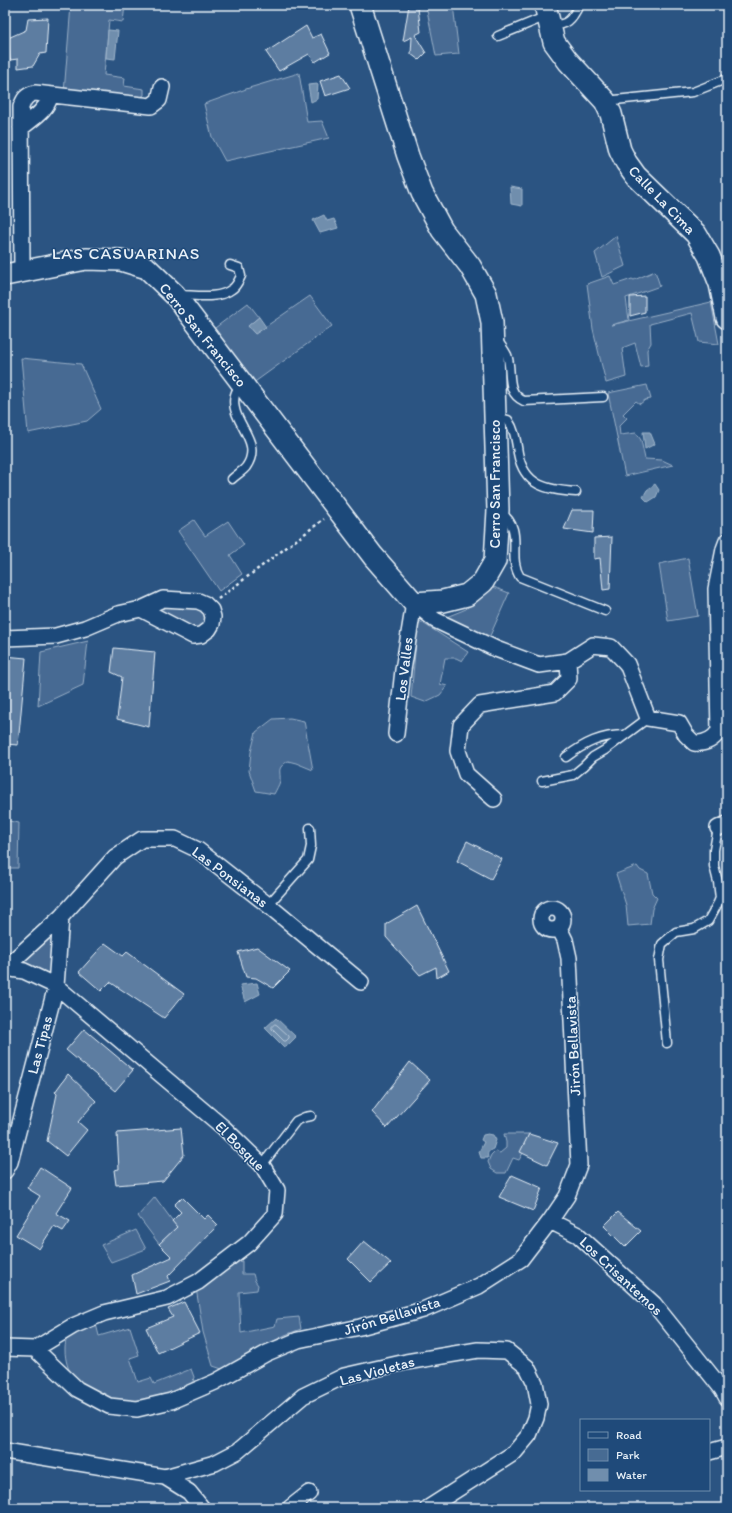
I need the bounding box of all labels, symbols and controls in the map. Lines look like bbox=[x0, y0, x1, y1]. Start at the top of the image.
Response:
street label: Calle La Cima bbox=[625, 162, 700, 239]
district label: LAS CASUARINAS bbox=[52, 243, 200, 263]
street label: Cerro San Francisco bbox=[155, 279, 251, 391]
street label: Cerro San Francisco bbox=[486, 420, 504, 548]
street label: Los Valles bbox=[391, 636, 417, 702]
street label: Las Ponsianas bbox=[188, 843, 272, 912]
street label: Jirón Bellavista bbox=[561, 995, 585, 1096]
street label: Las Tipas bbox=[24, 1014, 56, 1076]
street label: El Bosque bbox=[211, 1117, 269, 1175]
street label: Los Crisantemos bbox=[576, 1233, 667, 1319]
street label: Jirón Bellavista bbox=[342, 1293, 443, 1339]
street label: Las Violetas bbox=[338, 1352, 417, 1390]
legend bbox=[580, 1419, 710, 1491]
text: Road bbox=[616, 1428, 642, 1442]
text: Park bbox=[616, 1448, 640, 1462]
text: Water bbox=[616, 1468, 647, 1482]

